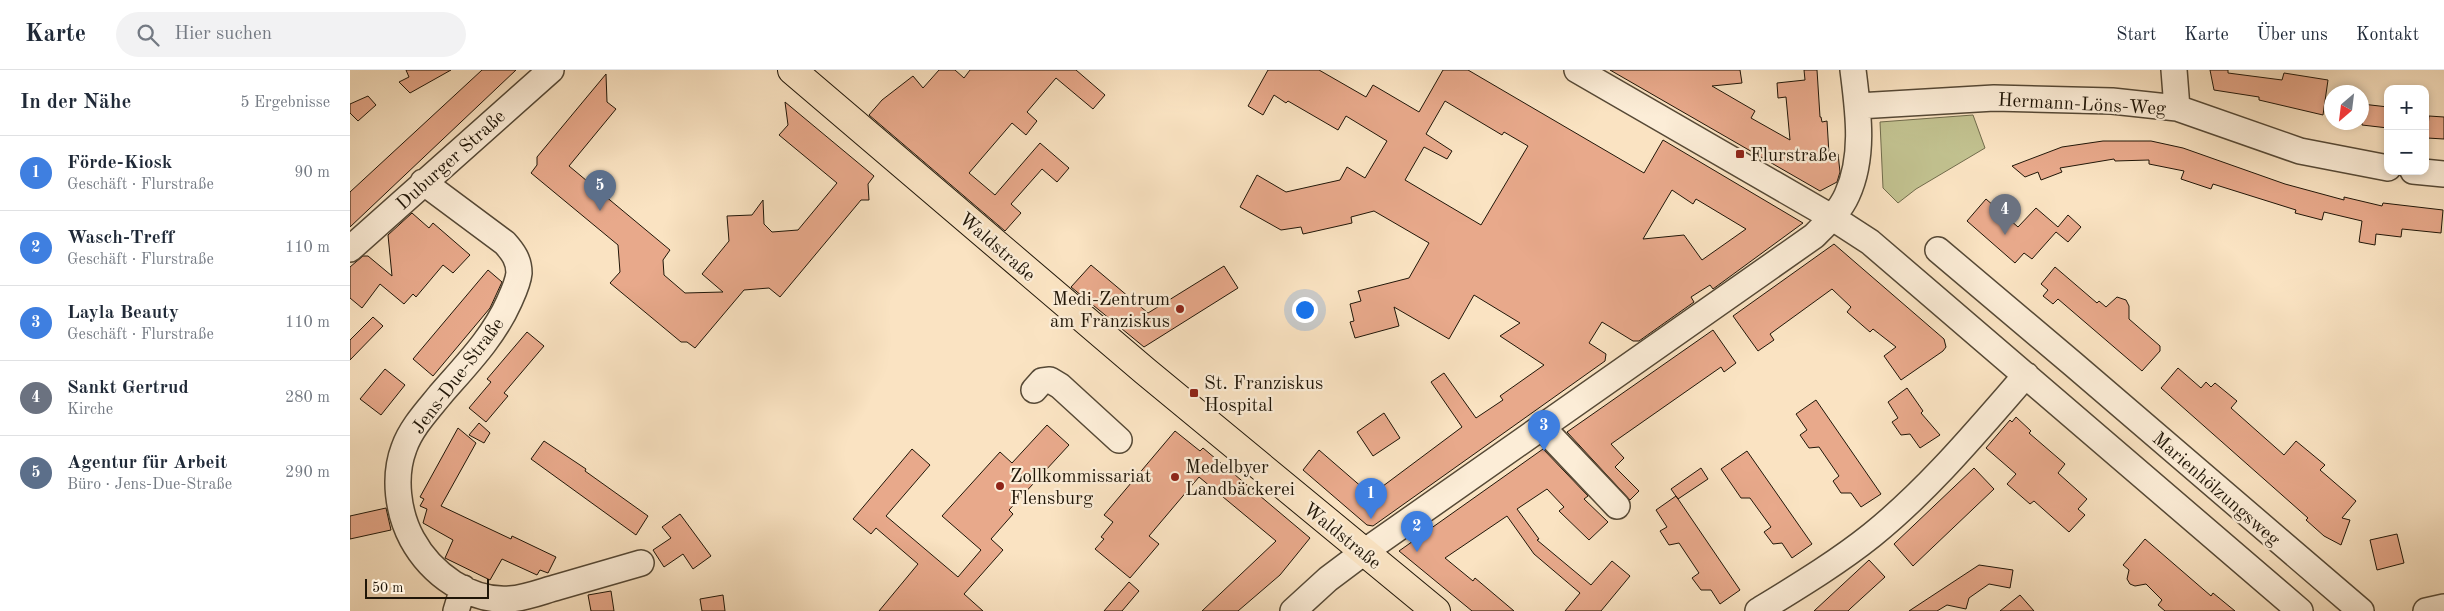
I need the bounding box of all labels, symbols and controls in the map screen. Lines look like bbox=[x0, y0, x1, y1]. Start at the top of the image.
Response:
search box bbox=[116, 12, 466, 57]
icon: search bbox=[134, 21, 162, 49]
text: Karte bbox=[25, 23, 86, 47]
text: Hier suchen bbox=[174, 25, 272, 44]
text: Start bbox=[2116, 26, 2156, 44]
text: Karte bbox=[2184, 26, 2229, 44]
text: Über uns bbox=[2257, 26, 2328, 44]
text: Kontakt bbox=[2356, 26, 2419, 44]
north arrow bbox=[2324, 85, 2369, 130]
map controls bbox=[2384, 85, 2429, 175]
button: + bbox=[2384, 85, 2429, 130]
text: In der Nähe bbox=[20, 92, 131, 113]
street label: Hermann-Löns-Weg bbox=[1997, 92, 2167, 119]
text: 5 Ergebnisse bbox=[240, 95, 330, 111]
street label: Duburger Straße bbox=[394, 107, 510, 214]
button: − bbox=[2384, 130, 2429, 175]
place label: Flurstraße bbox=[1750, 147, 1837, 166]
marker: Flurstraße bbox=[1734, 148, 1746, 160]
text: Förde-Kiosk bbox=[67, 154, 172, 173]
text: 1 bbox=[31, 165, 41, 181]
text: 90 m bbox=[294, 165, 330, 181]
pin: 5 bbox=[584, 170, 616, 211]
text: Geschäft · Flurstraße bbox=[67, 177, 214, 193]
pin: 4 bbox=[1989, 194, 2021, 235]
street label: Waldstraße bbox=[955, 210, 1038, 286]
text: Wasch-Treff bbox=[67, 229, 174, 248]
text: 2 bbox=[31, 240, 41, 256]
text: 110 m bbox=[285, 240, 330, 256]
text: Geschäft · Flurstraße bbox=[67, 252, 214, 268]
place label: Medi-Zentrum am Franziskus bbox=[1050, 291, 1170, 332]
your location bbox=[1292, 297, 1318, 323]
marker: Medi-Zentrum am Franziskus bbox=[1174, 303, 1186, 315]
text: Layla Beauty bbox=[67, 304, 179, 323]
text: 3 bbox=[31, 315, 41, 331]
text: 110 m bbox=[285, 315, 330, 331]
street label: Jens-Due-Straße bbox=[409, 315, 509, 438]
text: Geschäft · Flurstraße bbox=[67, 327, 214, 343]
place label: St. Franziskus Hospital bbox=[1204, 375, 1323, 416]
text: Sankt Gertrud bbox=[67, 379, 189, 398]
marker: St. Franziskus Hospital bbox=[1188, 387, 1200, 399]
text: 4 bbox=[31, 390, 41, 406]
text: 280 m bbox=[285, 390, 330, 406]
text: Kirche bbox=[67, 402, 113, 418]
pin: 3 bbox=[1528, 410, 1560, 451]
street label: Marienhölzungsweg bbox=[2148, 429, 2283, 551]
text: Agentur für Arbeit bbox=[67, 454, 227, 473]
place label: Medelbyer Landbäckerei bbox=[1185, 459, 1295, 500]
text: 5 bbox=[31, 465, 41, 481]
text: 290 m bbox=[285, 465, 330, 481]
place label: Zollkommissariat Flensburg bbox=[1010, 468, 1152, 509]
marker: Medelbyer Landbäckerei bbox=[1169, 471, 1181, 483]
text: Büro · Jens-Due-Straße bbox=[67, 477, 232, 493]
pin: 1 bbox=[1355, 478, 1387, 519]
marker: Zollkommissariat Flensburg bbox=[994, 480, 1006, 492]
street label: Waldstraße bbox=[1299, 500, 1384, 574]
pin: 2 bbox=[1401, 511, 1433, 552]
scale bar bbox=[365, 576, 489, 599]
text: 50 m bbox=[372, 581, 403, 595]

